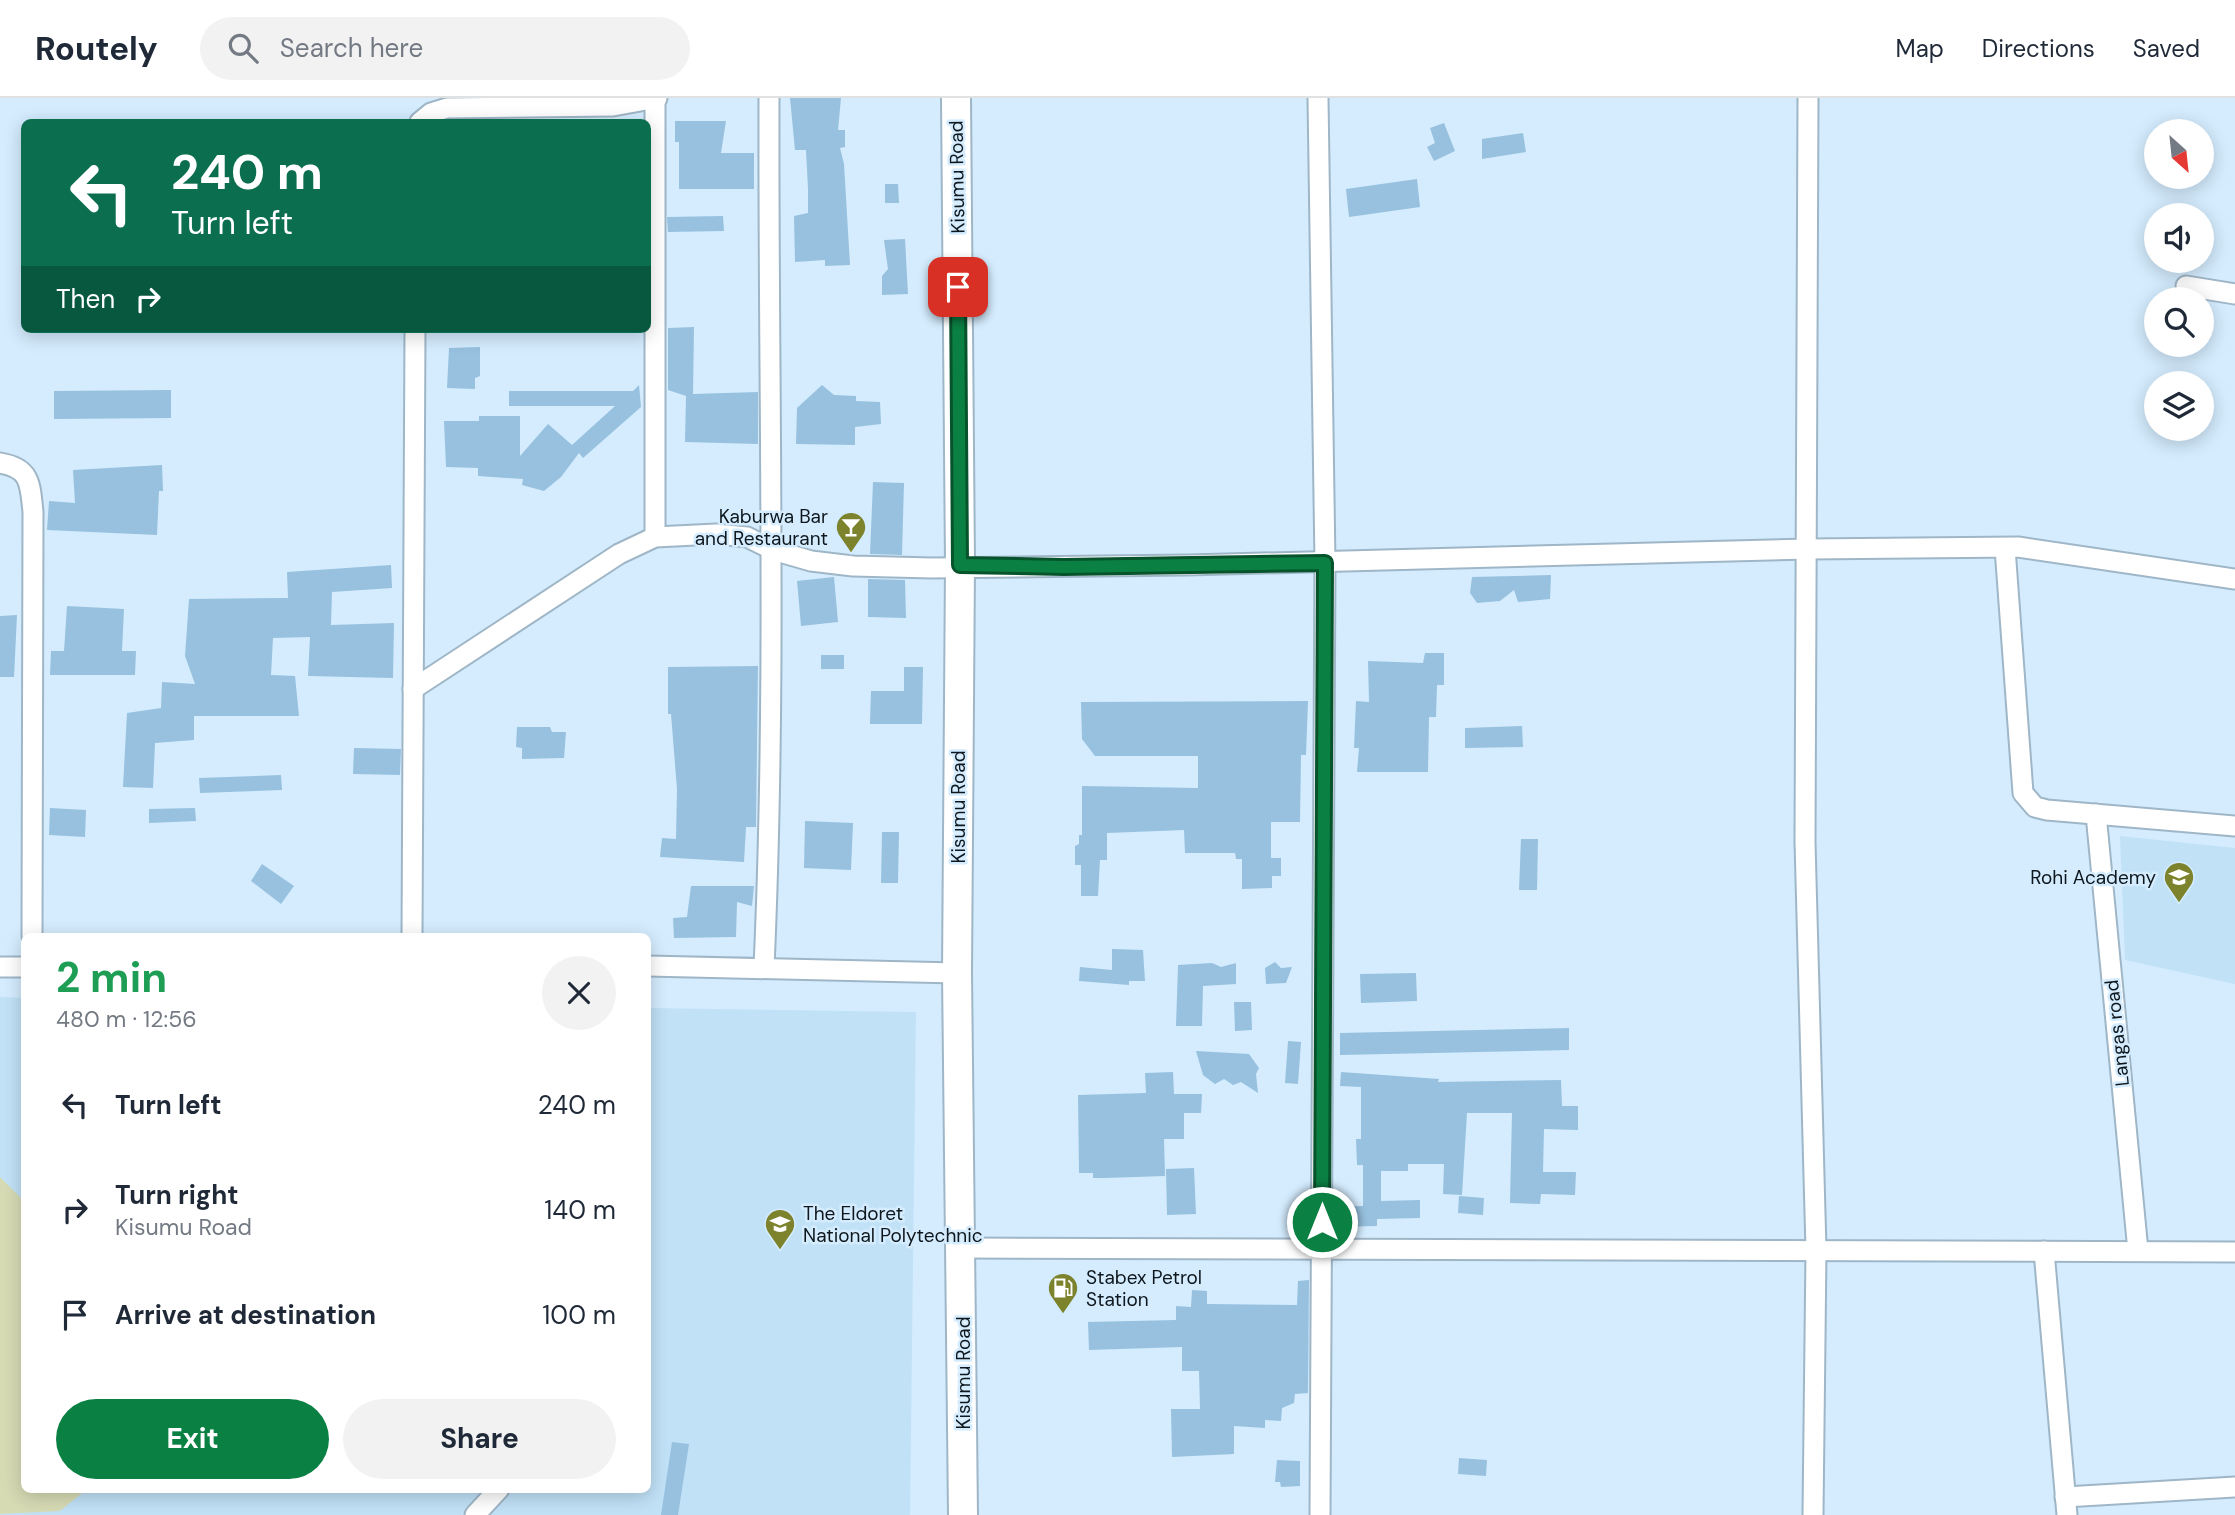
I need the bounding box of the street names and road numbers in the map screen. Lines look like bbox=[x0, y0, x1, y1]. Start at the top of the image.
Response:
street label: Kisumu Road bbox=[944, 120, 970, 234]
street label: Kisumu Road bbox=[946, 750, 971, 864]
street label: Langas road bbox=[2099, 978, 2135, 1088]
street label: Kisumu Road bbox=[951, 1316, 976, 1430]

